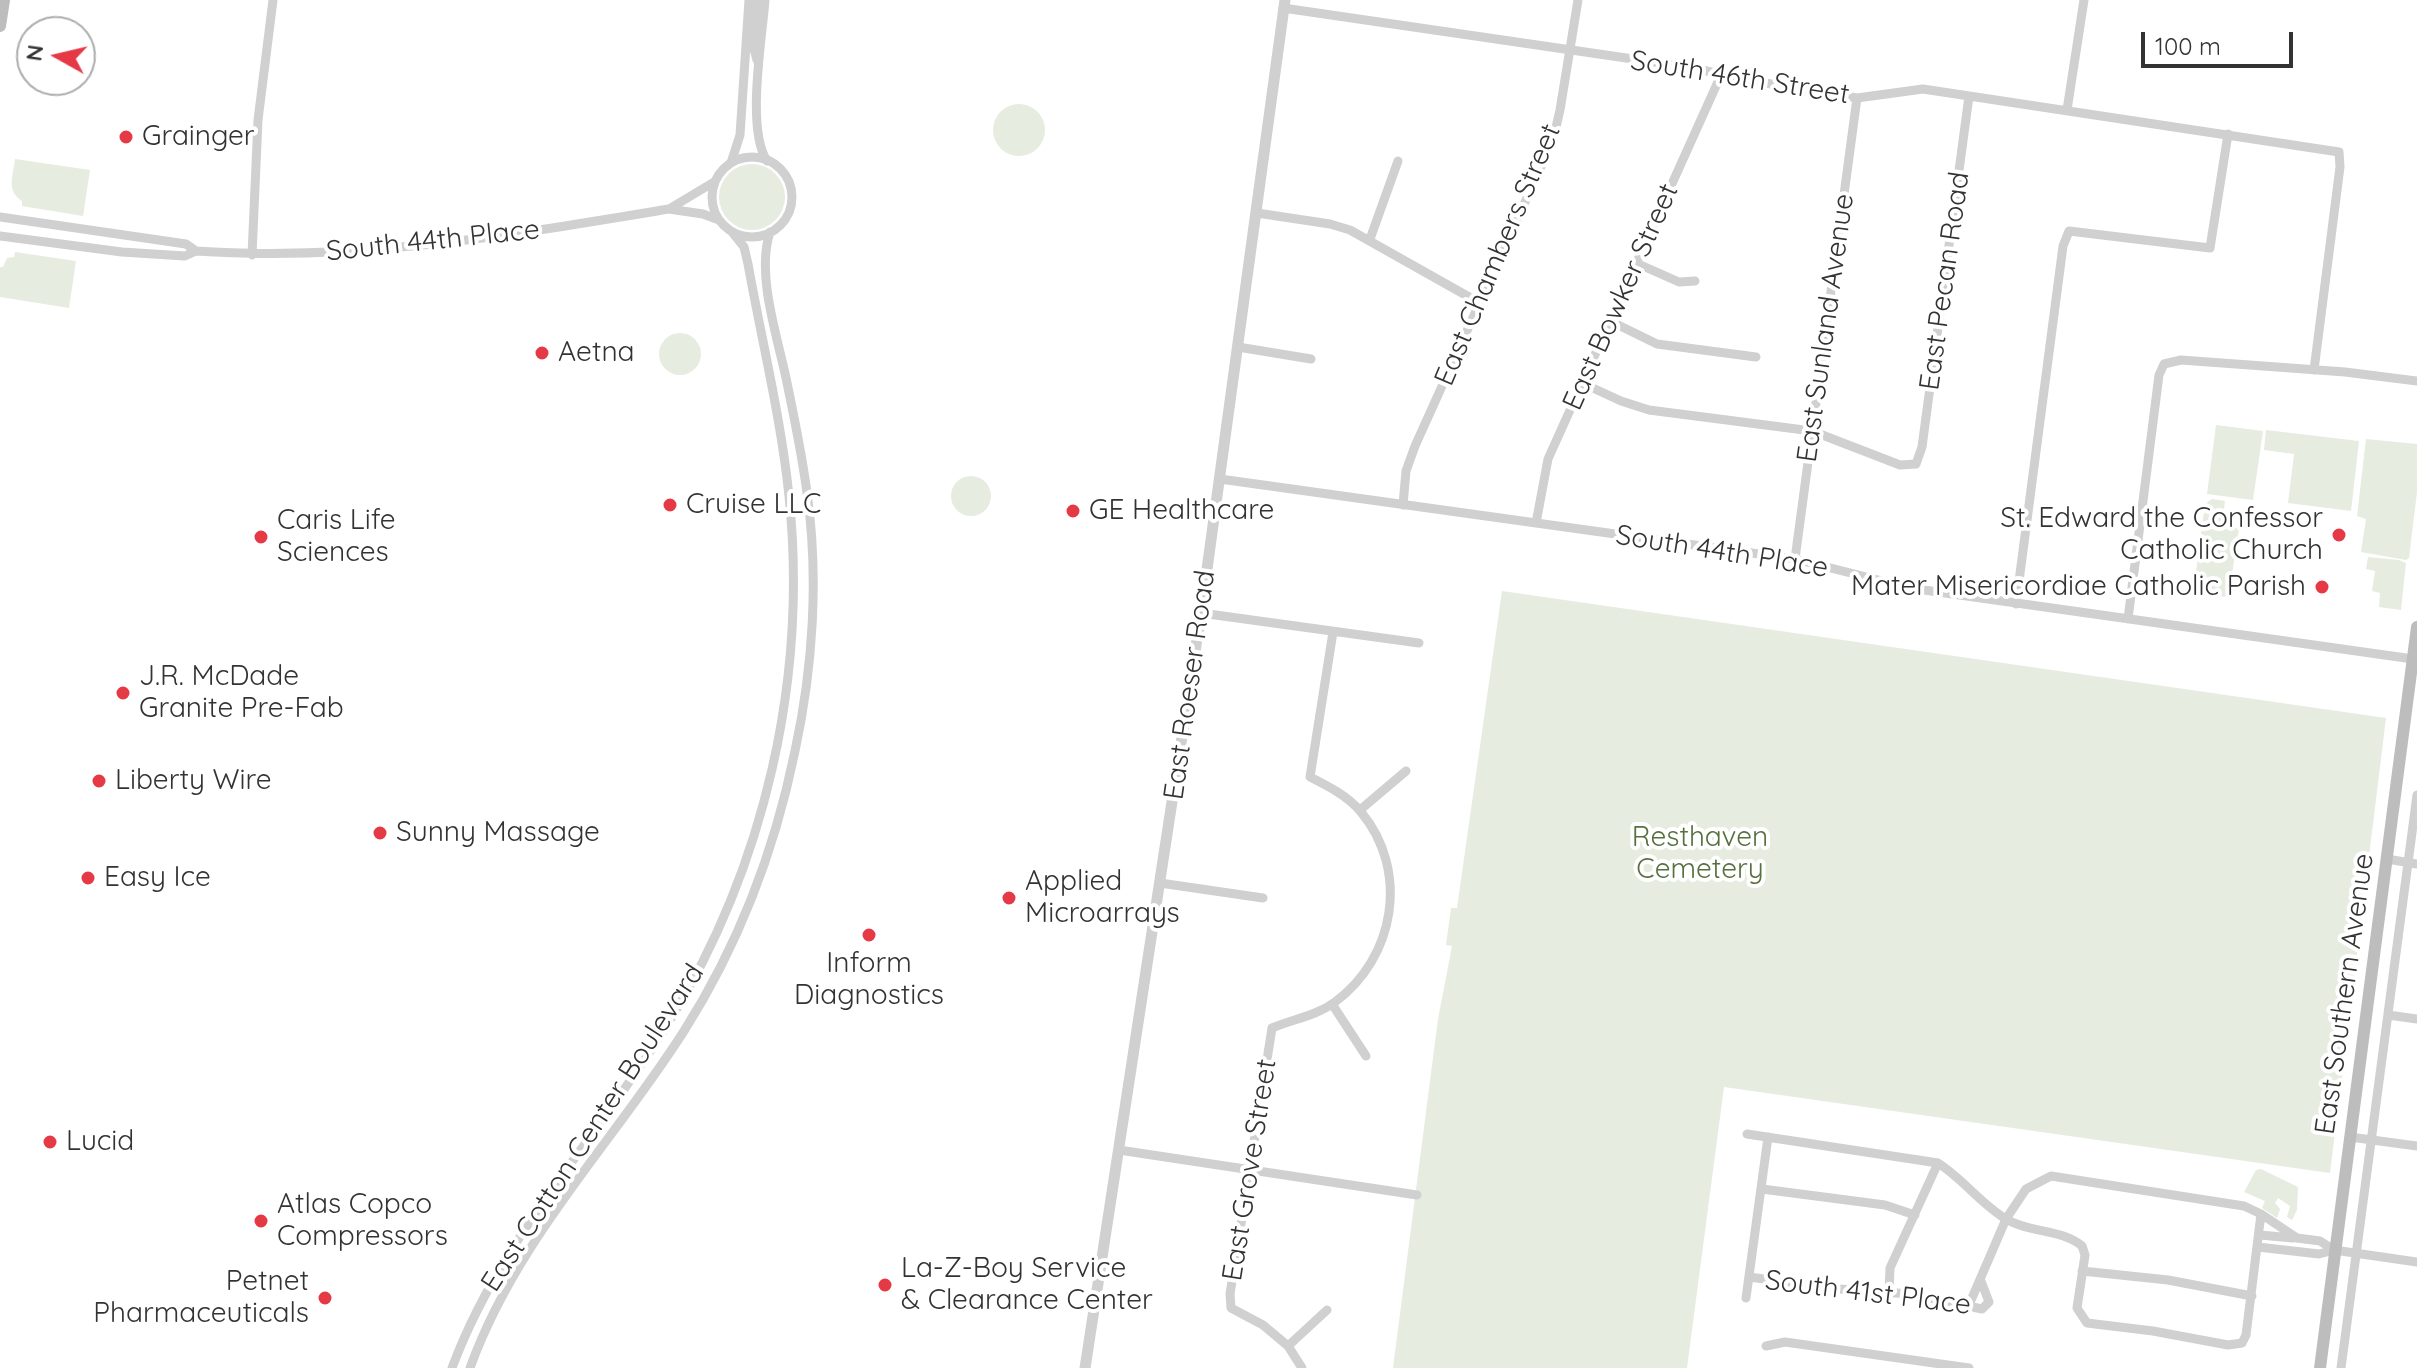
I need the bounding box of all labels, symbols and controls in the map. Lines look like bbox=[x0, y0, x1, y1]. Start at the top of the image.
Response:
north arrow bbox=[16, 16, 96, 96]
scale bar bbox=[2145, 16, 2297, 66]
text: 100 m bbox=[2155, 31, 2221, 61]
text: N bbox=[19, 43, 49, 63]
street label: South 46th Street bbox=[1628, 44, 1852, 112]
street label: East Chambers Street bbox=[1428, 119, 1568, 391]
place label: Grainger bbox=[142, 120, 255, 154]
marker: Grainger bbox=[117, 128, 135, 146]
street label: East Pecan Road bbox=[1913, 170, 1977, 392]
street label: East Bowker Street bbox=[1556, 179, 1686, 415]
street label: East Sunland Avenue bbox=[1791, 192, 1861, 464]
street label: South 44th Place bbox=[325, 213, 541, 269]
place label: Aetna bbox=[558, 336, 635, 370]
marker: Aetna bbox=[533, 344, 551, 362]
place label: Cruise LLC bbox=[686, 488, 821, 522]
place label: GE Healthcare bbox=[1089, 494, 1274, 528]
marker: Cruise LLC bbox=[661, 496, 679, 514]
marker: GE Healthcare bbox=[1064, 502, 1082, 520]
place label: St. Edward the Confessor Catholic Church bbox=[2000, 502, 2323, 568]
place label: Caris Life Sciences bbox=[277, 504, 396, 570]
street label: South 44th Place bbox=[1613, 519, 1831, 585]
marker: St. Edward the Confessor Catholic Church bbox=[2330, 526, 2348, 544]
marker: Caris Life Sciences bbox=[252, 528, 270, 546]
street label: East Roeser Road bbox=[1157, 568, 1223, 802]
place label: Mater Misericordiae Catholic Parish bbox=[1851, 570, 2306, 604]
marker: Mater Misericordiae Catholic Parish bbox=[2313, 578, 2331, 596]
place label: J.R. McDade Granite Pre-Fab bbox=[139, 660, 344, 726]
marker: J.R. McDade Granite Pre-Fab bbox=[114, 684, 132, 702]
place label: Liberty Wire bbox=[115, 764, 272, 798]
marker: Liberty Wire bbox=[90, 772, 108, 790]
place label: Sunny Massage bbox=[396, 816, 600, 850]
park label: Resthaven Cemetery bbox=[1632, 821, 1768, 887]
marker: Sunny Massage bbox=[371, 824, 389, 842]
street label: East Southern Avenue bbox=[2309, 851, 2381, 1137]
place label: Easy Ice bbox=[104, 861, 211, 895]
place label: Applied Microarrays bbox=[1025, 865, 1180, 931]
marker: Easy Ice bbox=[79, 869, 97, 887]
marker: Applied Microarrays bbox=[1000, 889, 1018, 907]
marker: Inform Diagnostics bbox=[860, 926, 878, 944]
place label: Inform Diagnostics bbox=[794, 947, 944, 1013]
street label: East Cotton Center Boulevard bbox=[474, 958, 712, 1298]
street label: East Grove Street bbox=[1216, 1057, 1284, 1283]
place label: Lucid bbox=[66, 1125, 134, 1159]
marker: Lucid bbox=[41, 1133, 59, 1151]
place label: Atlas Copco Compressors bbox=[277, 1188, 448, 1254]
marker: Atlas Copco Compressors bbox=[252, 1212, 270, 1230]
place label: La-Z-Boy Service & Clearance Center bbox=[901, 1252, 1153, 1318]
street label: South 41st Place bbox=[1763, 1264, 1973, 1322]
place label: Petnet Pharmaceuticals bbox=[93, 1265, 309, 1331]
marker: La-Z-Boy Service & Clearance Center bbox=[876, 1276, 894, 1294]
marker: Petnet Pharmaceuticals bbox=[316, 1289, 334, 1307]

